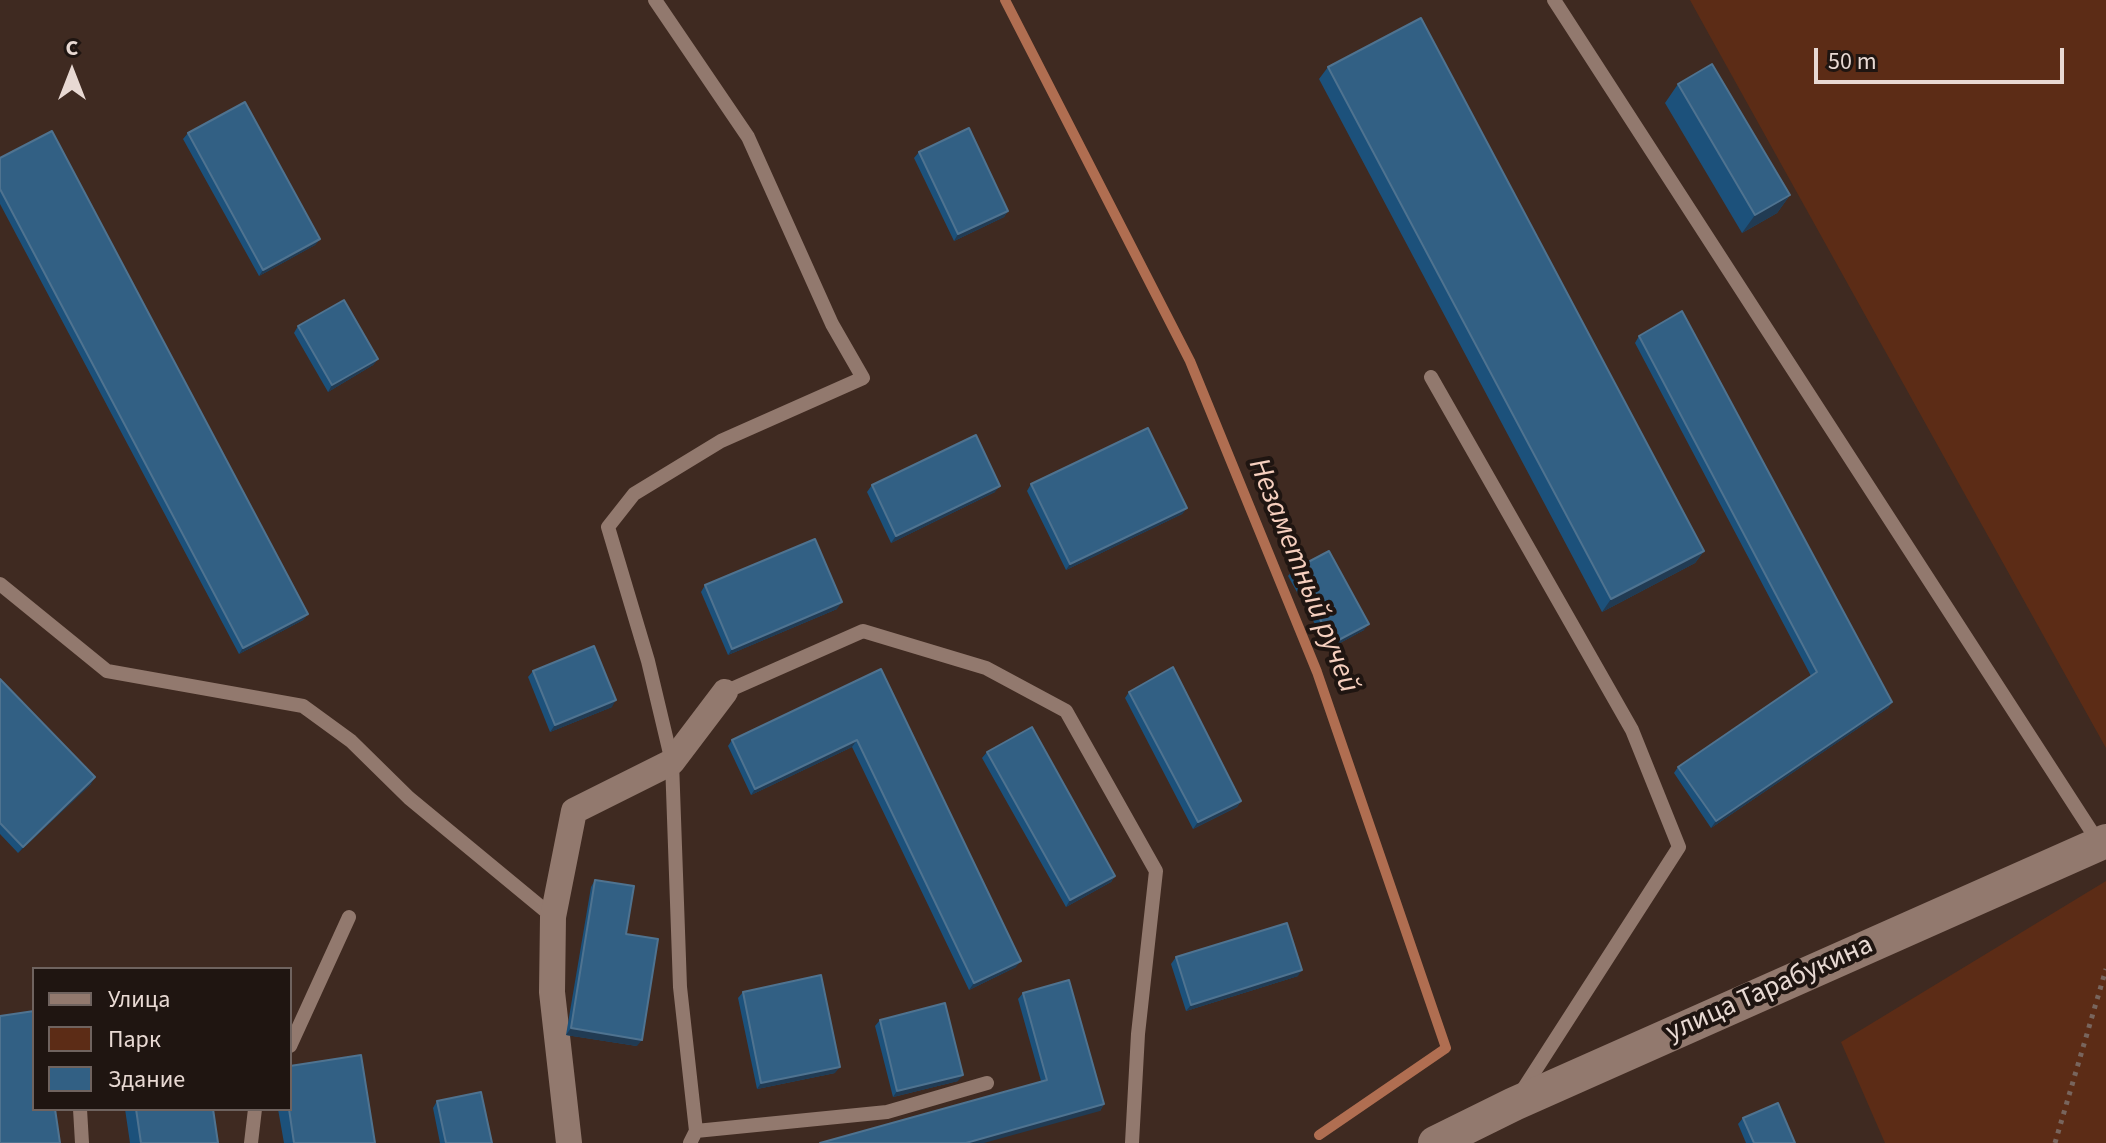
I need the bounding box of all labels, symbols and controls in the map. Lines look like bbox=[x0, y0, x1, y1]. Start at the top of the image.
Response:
north arrow bbox=[32, 32, 112, 112]
text: С bbox=[66, 32, 78, 64]
scale bar bbox=[1818, 32, 2068, 82]
text: 50 m bbox=[1828, 44, 1877, 79]
water label: Незаметный ручей bbox=[1239, 454, 1365, 698]
street label: улица Тарабукина bbox=[1661, 929, 1879, 1051]
legend bbox=[32, 967, 292, 1111]
text: Улица bbox=[108, 982, 170, 1017]
text: Парк bbox=[108, 1022, 161, 1057]
text: Здание bbox=[108, 1062, 185, 1097]

